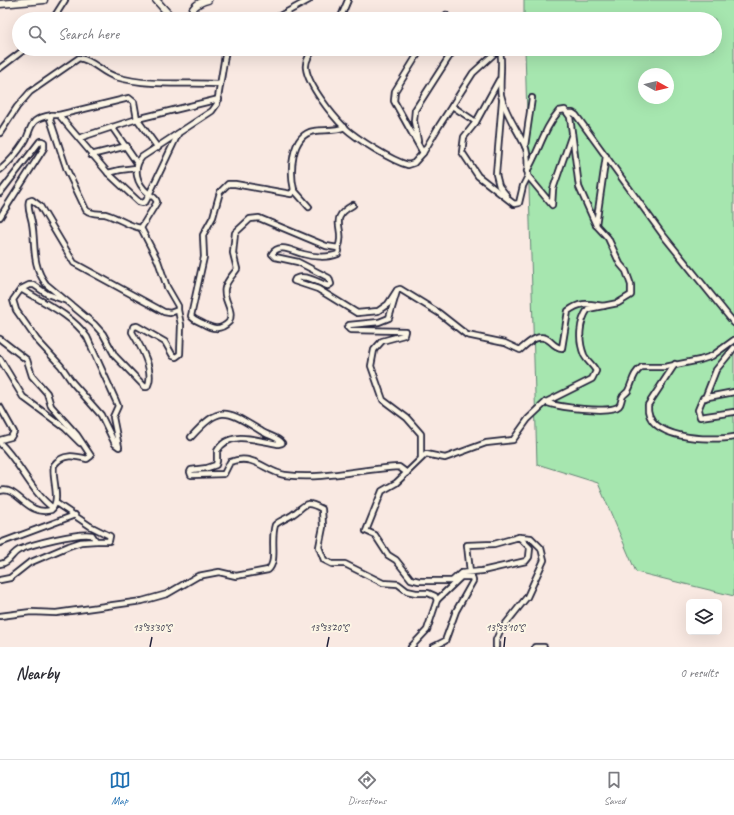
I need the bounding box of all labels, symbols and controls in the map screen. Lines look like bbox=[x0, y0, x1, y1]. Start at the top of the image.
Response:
search box bbox=[12, 12, 722, 56]
icon: search bbox=[26, 23, 48, 45]
text: Search here bbox=[58, 25, 119, 44]
north arrow bbox=[638, 68, 674, 104]
map controls bbox=[686, 599, 722, 635]
button: layers bbox=[686, 599, 722, 635]
text: 13°33'30"S bbox=[133, 621, 173, 634]
text: 13°33'20"S bbox=[310, 621, 350, 634]
text: 13°33'10"S bbox=[486, 621, 526, 634]
text: Nearby bbox=[16, 663, 59, 684]
text: 0 results bbox=[680, 665, 718, 681]
tab: Map bbox=[109, 769, 131, 807]
tab: Directions bbox=[348, 769, 386, 807]
tab: Saved bbox=[603, 769, 625, 807]

